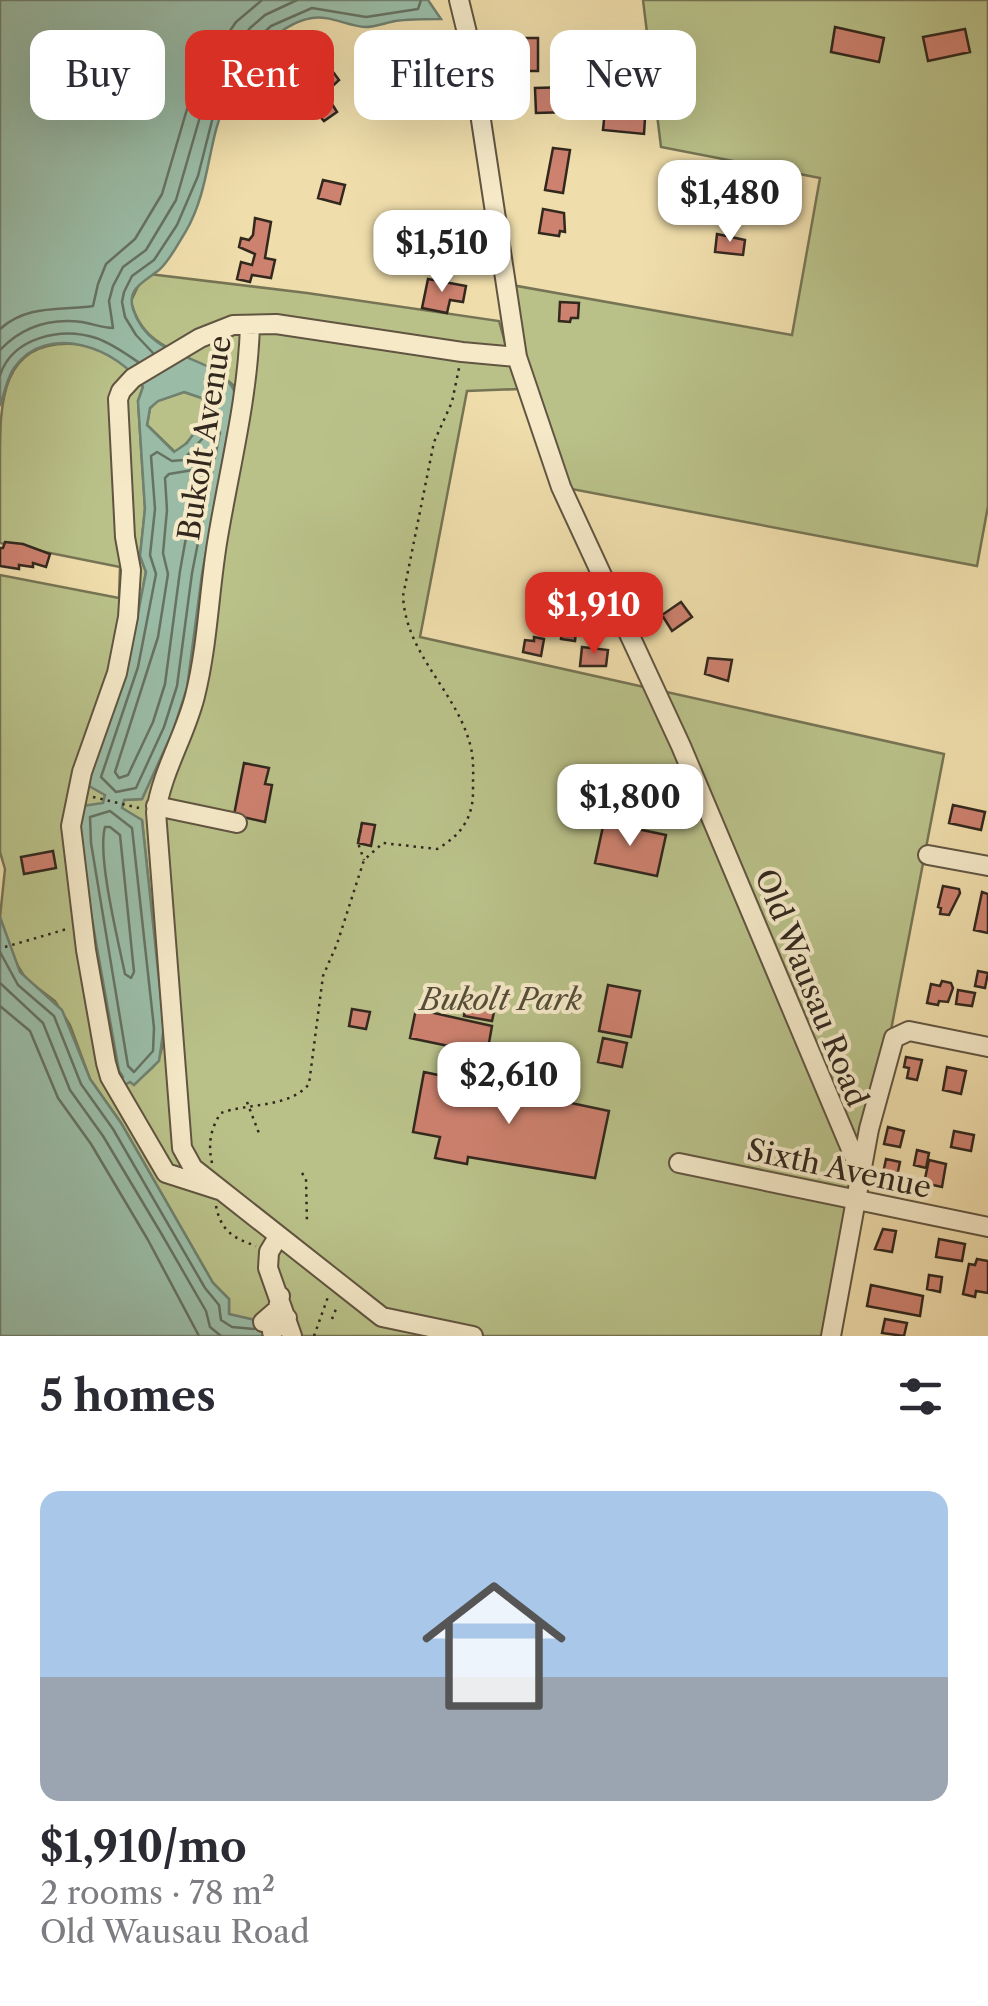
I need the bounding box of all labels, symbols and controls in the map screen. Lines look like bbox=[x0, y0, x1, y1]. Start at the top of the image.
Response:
chip: Buy bbox=[30, 30, 165, 120]
chip: Rent bbox=[185, 30, 334, 120]
chip: Filters bbox=[354, 30, 530, 120]
chip: New bbox=[550, 30, 696, 120]
pin: $1,480 bbox=[649, 160, 811, 245]
text: $1,480 bbox=[680, 173, 780, 212]
pin: $1,510 bbox=[361, 210, 523, 295]
text: $1,510 bbox=[395, 223, 489, 262]
street label: Bukolt Avenue bbox=[170, 333, 239, 543]
pin: $1,910 bbox=[513, 572, 675, 657]
text: $1,910 bbox=[547, 585, 641, 624]
pin: $1,800 bbox=[549, 764, 711, 849]
text: $1,800 bbox=[579, 777, 681, 816]
street label: Old Wausau Road bbox=[747, 864, 876, 1112]
park label: Bukolt Park bbox=[418, 981, 583, 1018]
pin: $2,610 bbox=[428, 1042, 590, 1127]
text: $2,610 bbox=[459, 1055, 559, 1094]
street label: Sixth Avenue bbox=[744, 1131, 935, 1206]
icon: filters bbox=[893, 1369, 948, 1424]
text: 5 homes bbox=[40, 1370, 216, 1422]
icon: home bbox=[404, 1556, 584, 1736]
text: $1,910/mo bbox=[40, 1821, 247, 1873]
text: 2 rooms · 78 m² bbox=[40, 1873, 275, 1912]
text: Old Wausau Road bbox=[40, 1912, 310, 1951]

